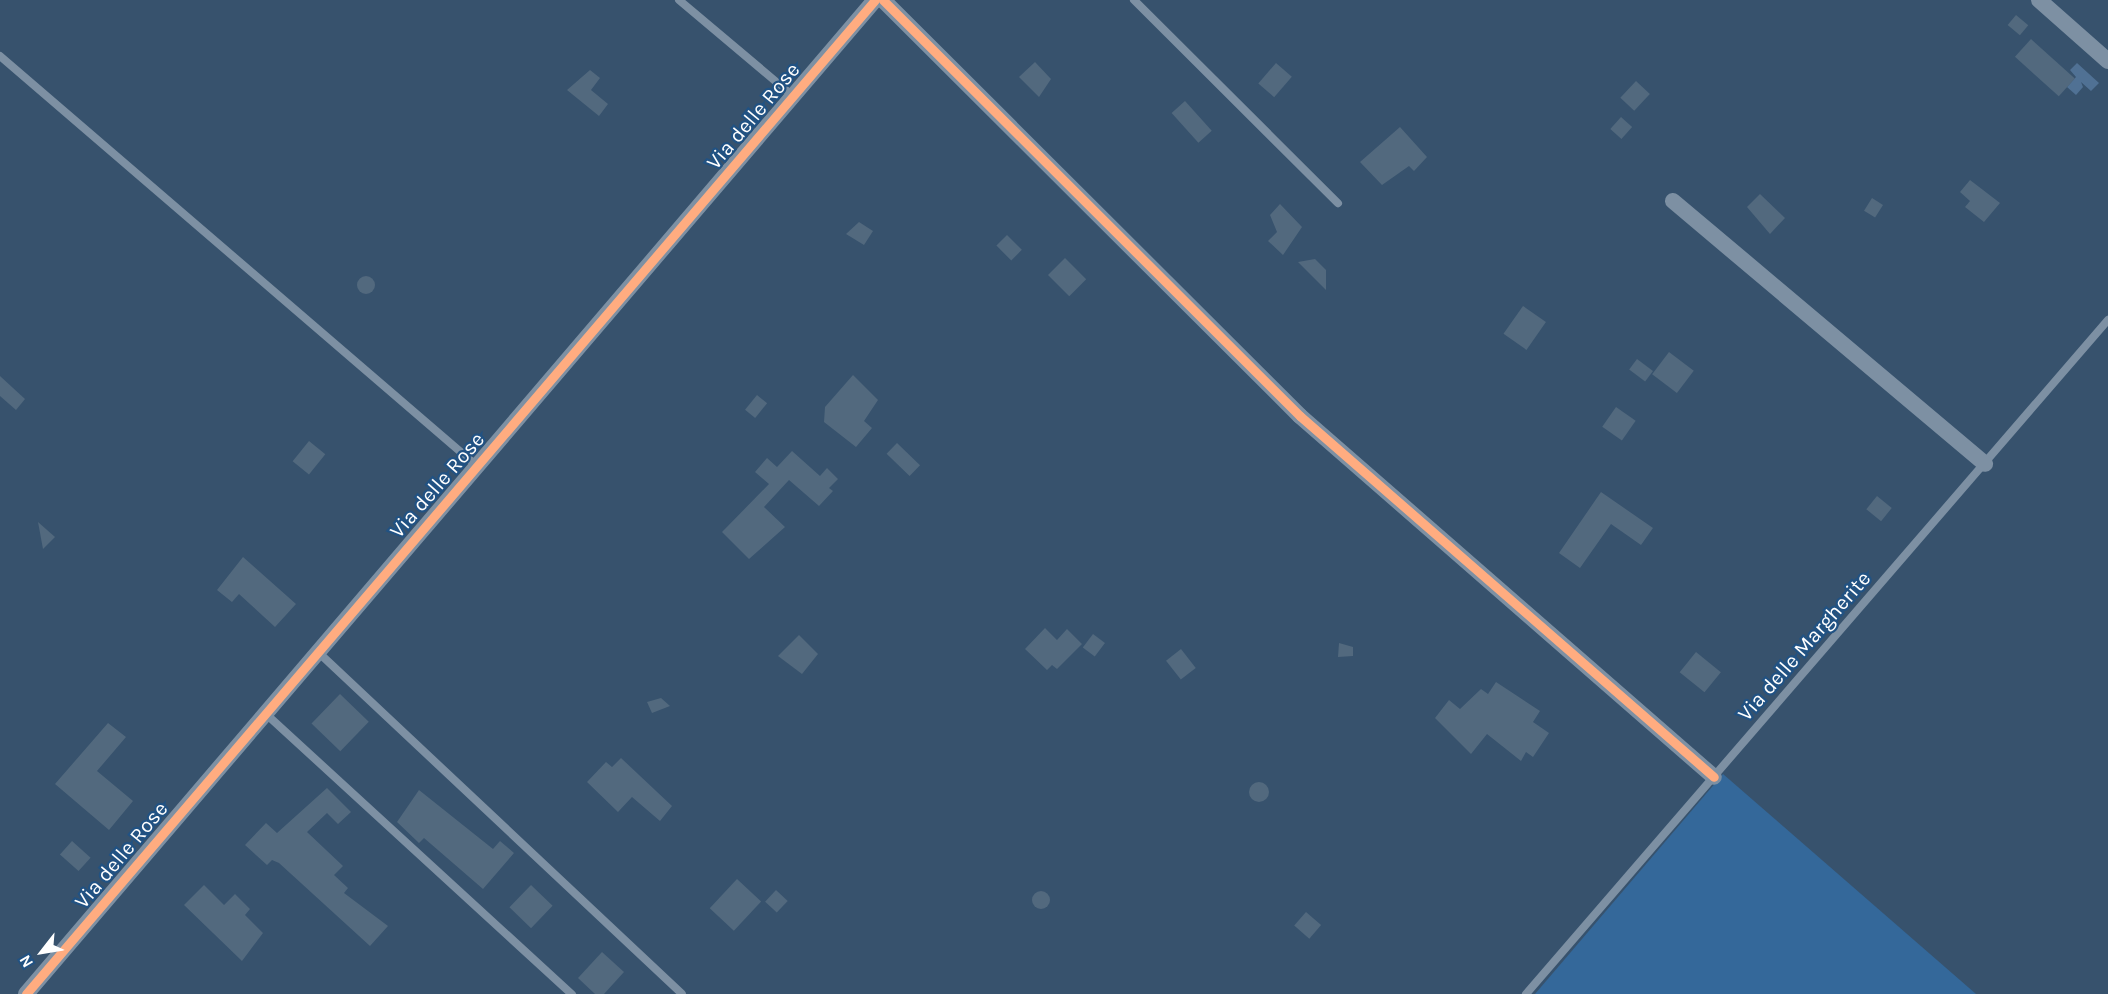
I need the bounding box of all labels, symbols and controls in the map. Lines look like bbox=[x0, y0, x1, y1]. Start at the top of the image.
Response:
street label: Via delle Rose bbox=[701, 58, 805, 174]
street label: Via delle Rose bbox=[384, 427, 490, 543]
street label: Via delle Margherite bbox=[1732, 566, 1876, 726]
street label: Via delle Rose bbox=[69, 797, 173, 913]
north arrow bbox=[12, 922, 72, 982]
text: N bbox=[15, 952, 37, 971]

